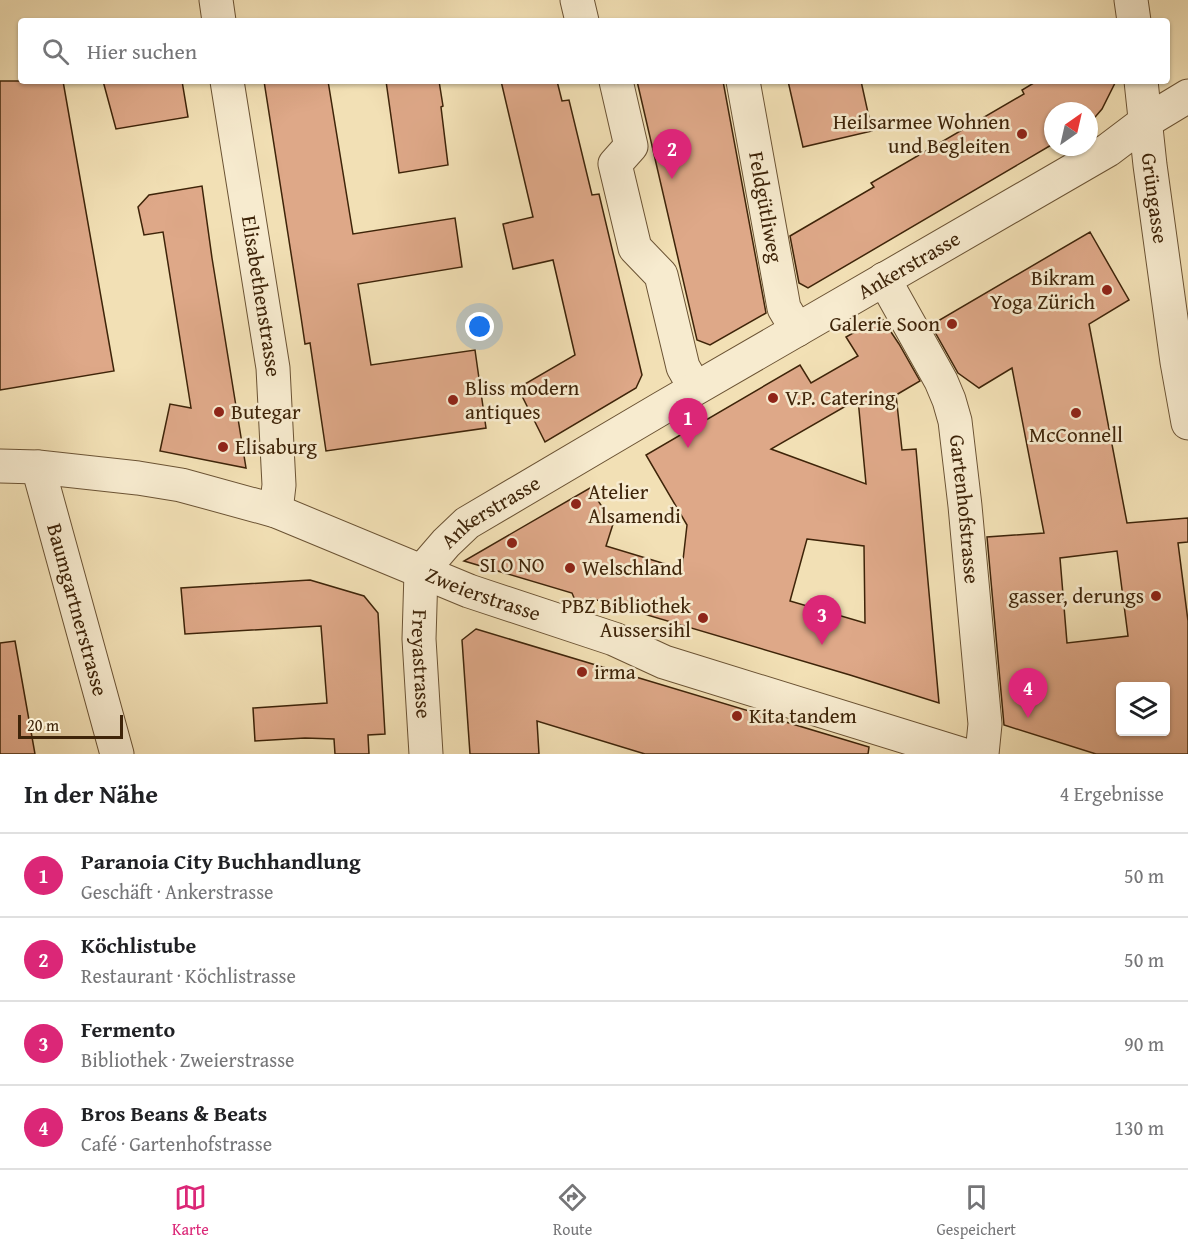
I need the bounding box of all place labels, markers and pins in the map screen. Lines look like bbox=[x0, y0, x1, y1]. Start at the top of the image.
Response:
place label: Heilsarmee Wohnen und Begleiten bbox=[833, 106, 1010, 161]
marker: Heilsarmee Wohnen und Begleiten bbox=[1015, 127, 1029, 141]
pin: 2 bbox=[652, 130, 692, 179]
place label: Bikram Yoga Zürich bbox=[990, 262, 1095, 317]
marker: Bikram Yoga Zürich bbox=[1100, 283, 1114, 297]
place label: Galerie Soon bbox=[829, 308, 940, 339]
marker: Galerie Soon bbox=[945, 317, 959, 331]
place label: Bliss modern antiques bbox=[465, 372, 580, 427]
place label: V.P. Catering bbox=[785, 382, 896, 413]
marker: V.P. Catering bbox=[766, 391, 780, 405]
marker: Bliss modern antiques bbox=[446, 393, 460, 407]
place label: Butegar bbox=[231, 396, 301, 427]
pin: 1 bbox=[668, 398, 708, 448]
marker: Butegar bbox=[212, 405, 226, 419]
marker: McConnell bbox=[1069, 406, 1083, 420]
place label: McConnell bbox=[1029, 419, 1123, 450]
place label: Elisaburg bbox=[235, 431, 318, 462]
marker: Elisaburg bbox=[216, 440, 230, 454]
place label: Atelier Alsamendi bbox=[588, 476, 681, 531]
marker: Atelier Alsamendi bbox=[569, 497, 583, 511]
marker: SI O NO bbox=[505, 536, 519, 550]
place label: SI O NO bbox=[479, 549, 545, 580]
place label: Welschland bbox=[582, 552, 684, 583]
marker: Welschland bbox=[563, 561, 577, 575]
place label: gasser, derungs bbox=[1009, 580, 1144, 611]
marker: gasser, derungs bbox=[1149, 589, 1163, 603]
place label: PBZ Bibliothek Aussersihl bbox=[561, 590, 691, 645]
pin: 3 bbox=[802, 596, 842, 645]
marker: PBZ Bibliothek Aussersihl bbox=[696, 611, 710, 625]
place label: irma bbox=[594, 656, 636, 687]
marker: irma bbox=[575, 665, 589, 679]
pin: 4 bbox=[1008, 668, 1048, 718]
place label: Kita tandem bbox=[749, 700, 857, 731]
marker: Kita tandem bbox=[730, 709, 744, 723]

